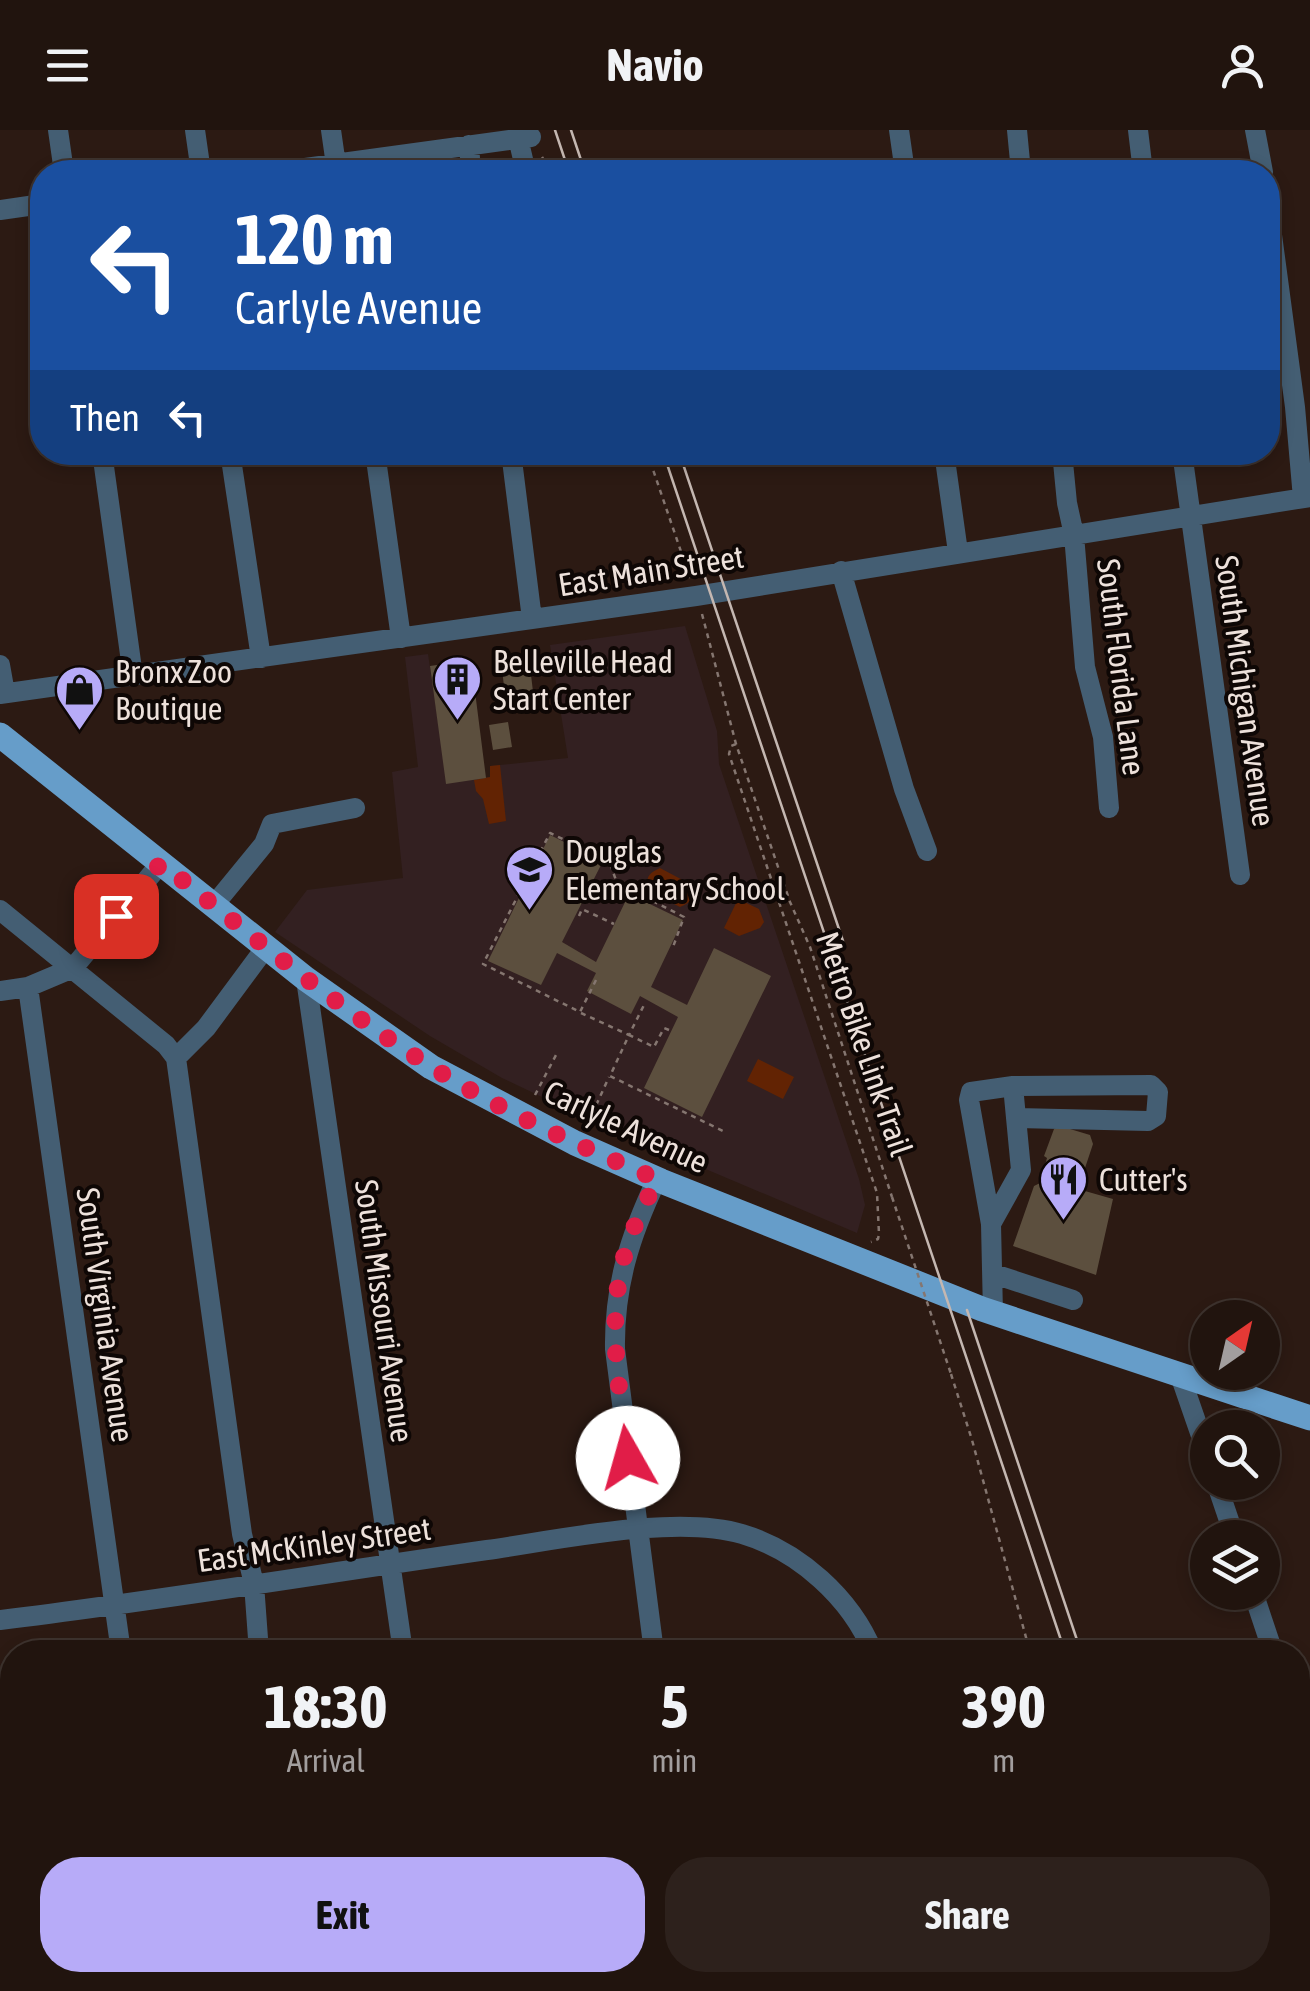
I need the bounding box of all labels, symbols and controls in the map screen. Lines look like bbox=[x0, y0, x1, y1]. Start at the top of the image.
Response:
icon: menu bbox=[40, 38, 95, 93]
icon: person bbox=[1215, 38, 1270, 93]
text: Navio bbox=[606, 39, 704, 91]
text: 120 m bbox=[235, 199, 394, 279]
icon: left bbox=[70, 200, 200, 330]
text: Carlyle Avenue bbox=[235, 282, 482, 334]
icon: left bbox=[160, 390, 215, 445]
text: Then bbox=[70, 396, 140, 439]
street label: East Main Street bbox=[556, 538, 746, 603]
street label: South Michigan Avenue bbox=[1208, 553, 1283, 829]
street label: South Florida Lane bbox=[1090, 557, 1153, 777]
place label: Belleville Head Start Center bbox=[493, 643, 673, 717]
place label: Bronx Zoo Boutique bbox=[115, 653, 232, 727]
building icon: Belleville Head Start Center bbox=[432, 654, 484, 722]
shop icon: Bronx Zoo Boutique bbox=[54, 664, 106, 732]
place label: Douglas Elementary School bbox=[565, 833, 785, 907]
school or university icon: Douglas Elementary School bbox=[504, 844, 556, 912]
pin bbox=[74, 874, 159, 959]
icon: arrive bbox=[89, 889, 144, 944]
street label: Metro Bike Link Trail bbox=[809, 927, 920, 1161]
street label: Carlyle Avenue bbox=[539, 1073, 714, 1180]
restaurant icon: Cutter's bbox=[1038, 1154, 1090, 1222]
place label: Cutter's bbox=[1099, 1161, 1187, 1198]
street label: South Missouri Avenue bbox=[348, 1177, 421, 1445]
street label: South Virginia Avenue bbox=[69, 1185, 142, 1444]
north arrow bbox=[1190, 1300, 1280, 1390]
map controls bbox=[1190, 1300, 1280, 1610]
position arrow bbox=[576, 1406, 680, 1510]
button: search bbox=[1190, 1410, 1280, 1500]
street label: East McKinley Street bbox=[195, 1510, 433, 1579]
button: layers bbox=[1190, 1520, 1280, 1610]
text: 18:30 bbox=[264, 1672, 387, 1741]
text: 5 bbox=[660, 1672, 689, 1741]
text: 390 bbox=[961, 1672, 1046, 1741]
text: Arrival bbox=[287, 1742, 365, 1779]
text: min bbox=[651, 1742, 697, 1779]
text: m bbox=[992, 1742, 1015, 1779]
button: Exit bbox=[40, 1857, 645, 1972]
button: Share bbox=[665, 1857, 1270, 1972]

